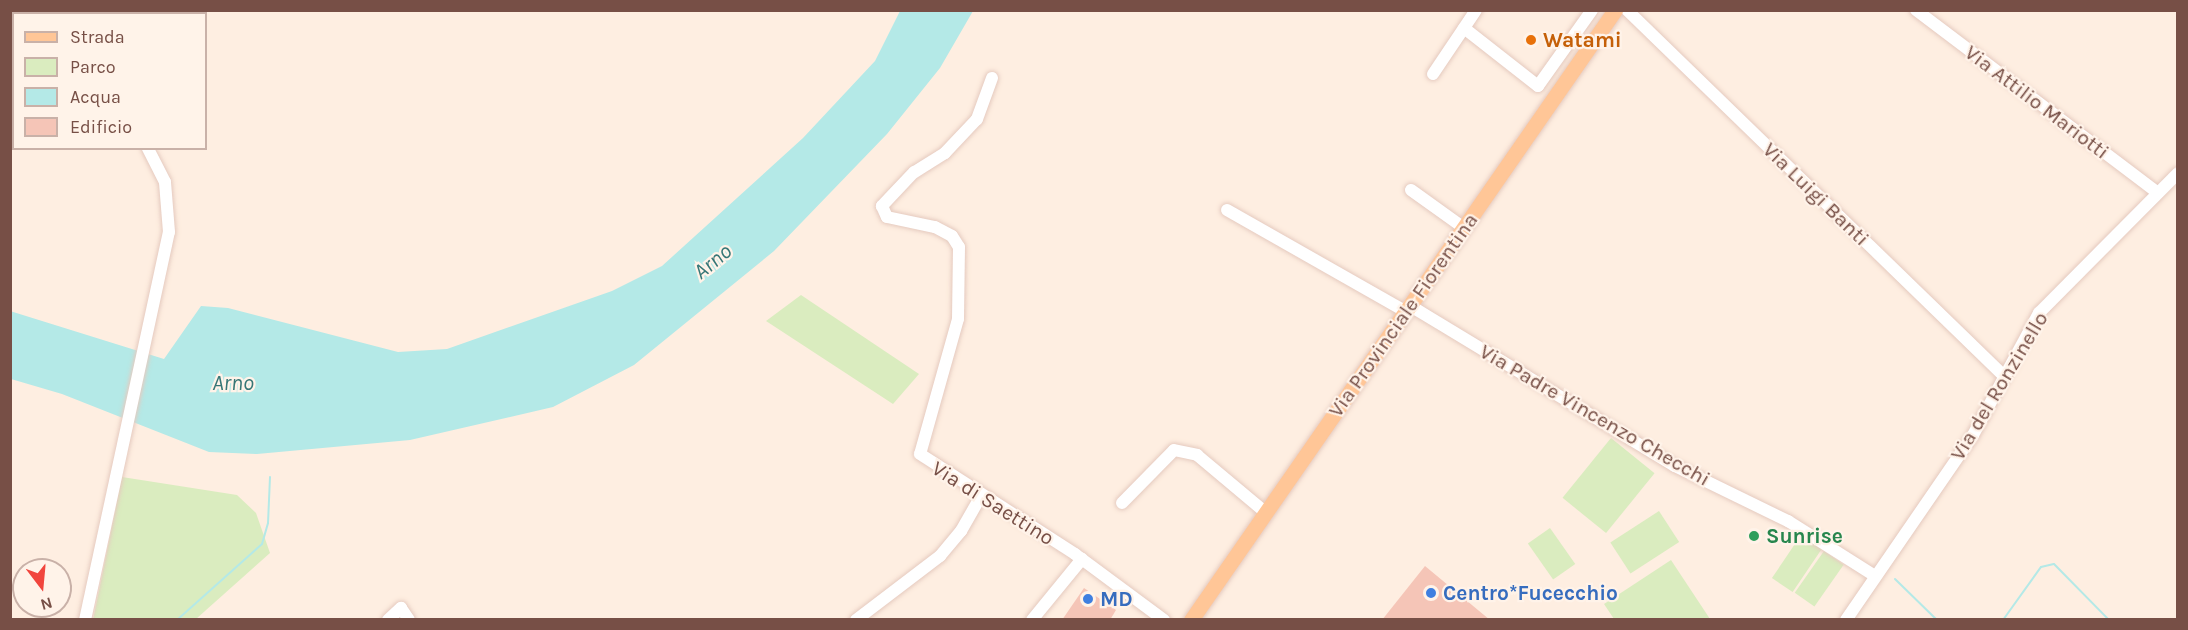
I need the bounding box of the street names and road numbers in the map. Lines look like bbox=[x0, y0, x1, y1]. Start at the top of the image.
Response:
street label: Via Attilio Mariotti bbox=[1960, 40, 2114, 164]
street label: Via Luigi Banti bbox=[1758, 137, 1874, 251]
street label: Via Provinciale Fiorentina bbox=[1323, 208, 1483, 422]
street label: Via del Ronzinello bbox=[1945, 307, 2053, 465]
street label: Via Padre Vincenzo Checchi bbox=[1475, 339, 1715, 491]
street label: Via di Saettino bbox=[927, 455, 1059, 551]

